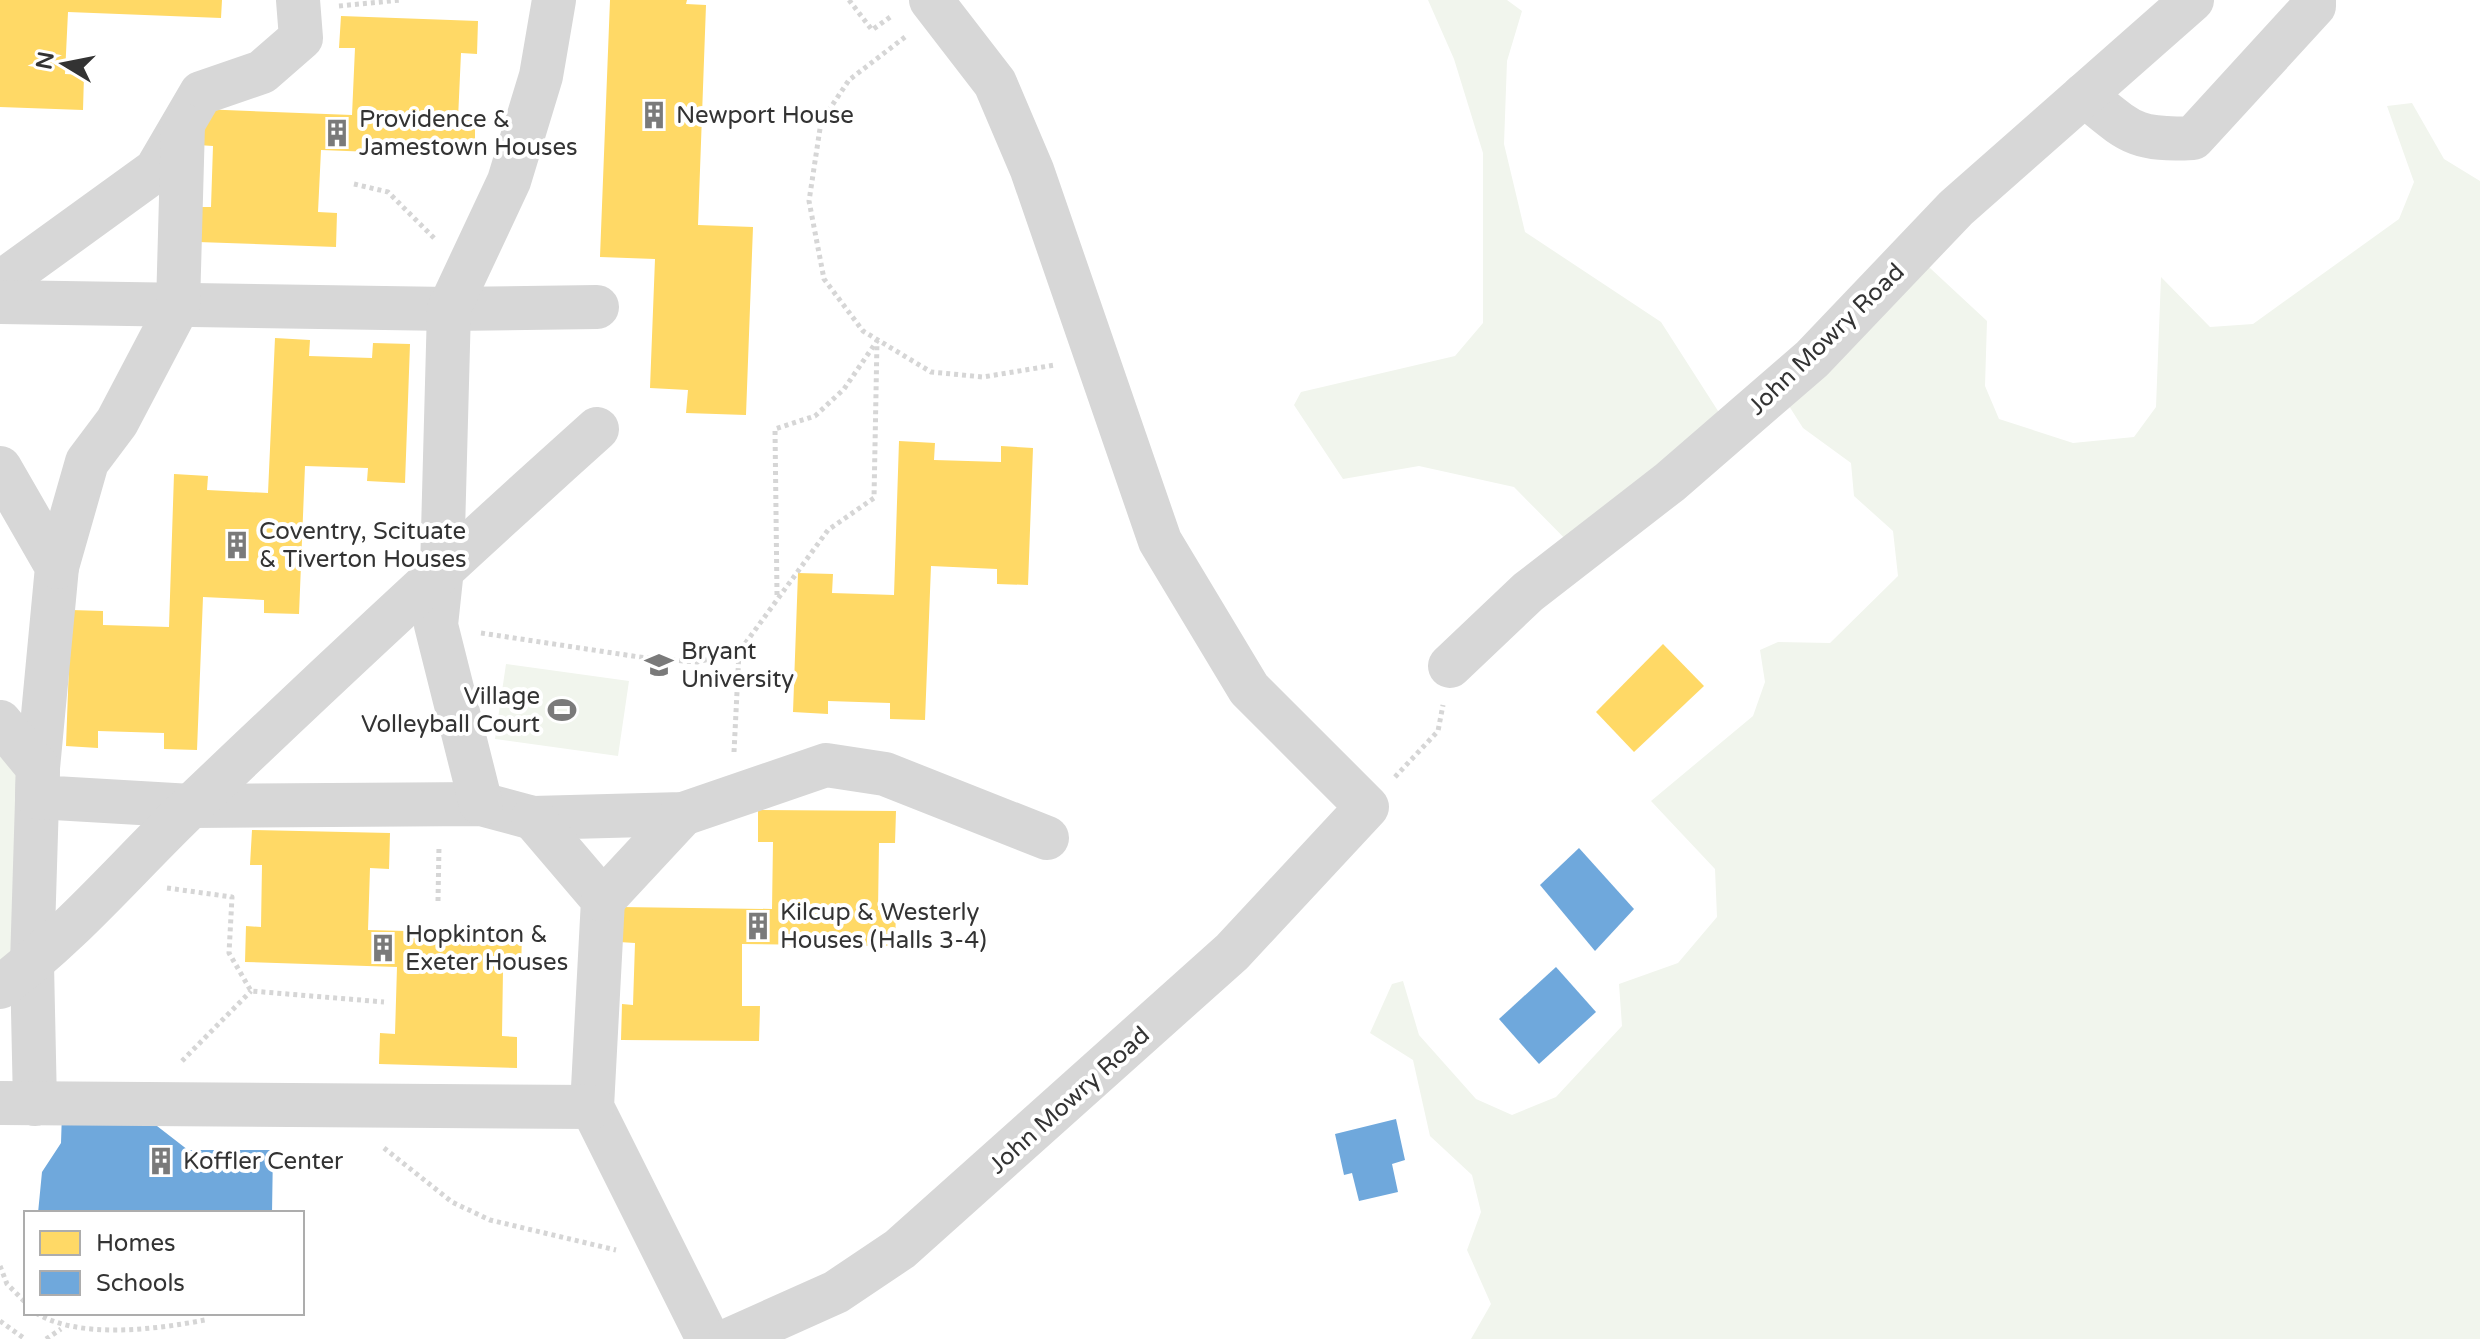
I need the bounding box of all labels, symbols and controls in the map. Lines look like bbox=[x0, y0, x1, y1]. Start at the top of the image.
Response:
north arrow bbox=[24, 24, 104, 104]
text: N bbox=[31, 50, 60, 72]
building icon: Newport House bbox=[639, 100, 669, 130]
place label: Newport House bbox=[676, 101, 854, 130]
place label: Providence & Jamestown Houses bbox=[359, 105, 578, 162]
building icon: Providence & Jamestown Houses bbox=[322, 118, 352, 148]
street label: John Mowry Road bbox=[1742, 257, 1911, 421]
place label: Coventry, Scituate & Tiverton Houses bbox=[259, 517, 467, 574]
building icon: Coventry, Scituate & Tiverton Houses bbox=[222, 530, 252, 560]
place label: Bryant University bbox=[681, 637, 794, 694]
school or university icon: Bryant University bbox=[644, 650, 674, 680]
place label: Village Volleyball Court bbox=[361, 682, 540, 739]
sports icon: Village Volleyball Court bbox=[547, 695, 577, 725]
place label: Kilcup & Westerly Houses (Halls 3-4) bbox=[780, 898, 987, 955]
building icon: Kilcup & Westerly Houses (Halls 3-4) bbox=[743, 911, 773, 941]
place label: Hopkinton & Exeter Houses bbox=[405, 920, 568, 977]
building icon: Hopkinton & Exeter Houses bbox=[368, 933, 398, 963]
street label: John Mowry Road bbox=[983, 1021, 1156, 1180]
building icon: Koffler Center bbox=[146, 1146, 176, 1176]
place label: Koffler Center bbox=[183, 1147, 344, 1176]
legend bbox=[24, 1211, 304, 1315]
text: Homes bbox=[96, 1229, 176, 1258]
text: Schools bbox=[96, 1269, 185, 1298]

